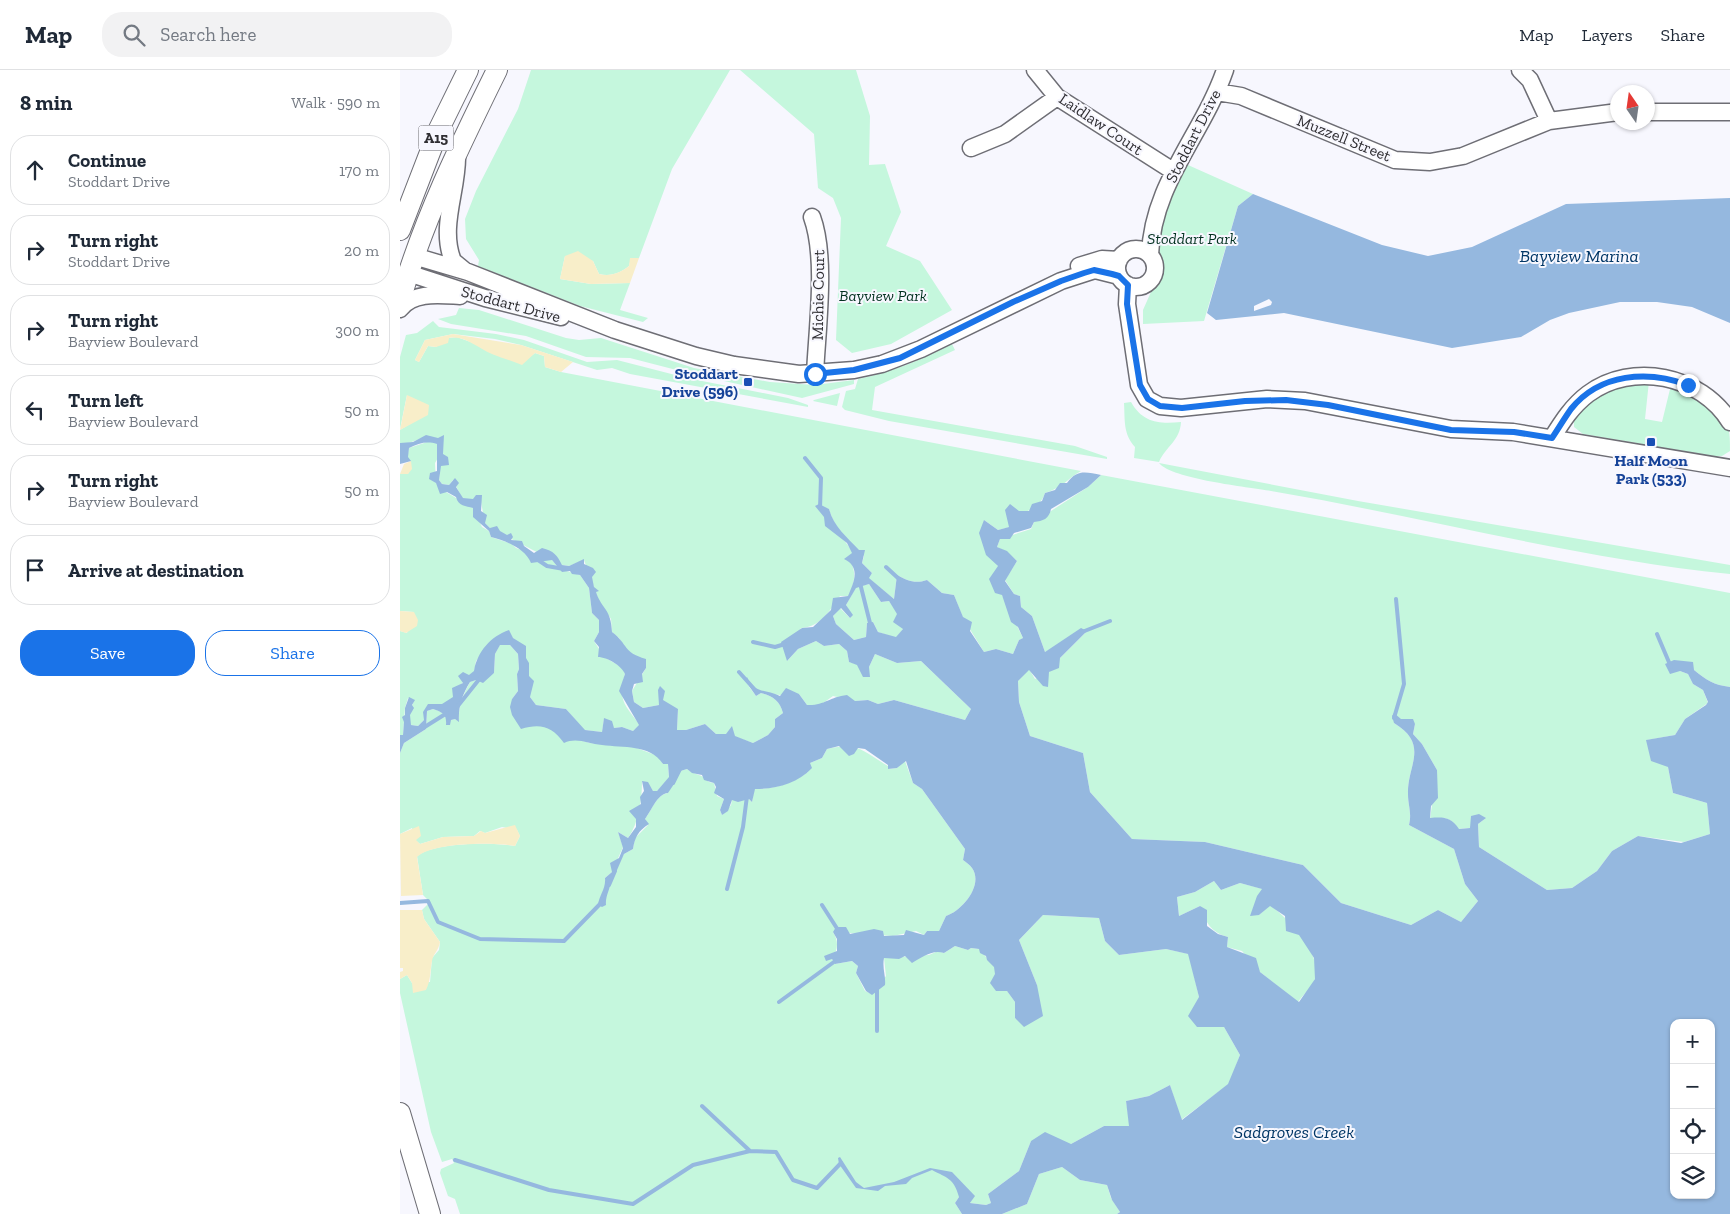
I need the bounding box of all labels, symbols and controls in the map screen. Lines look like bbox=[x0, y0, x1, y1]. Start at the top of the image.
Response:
search box bbox=[102, 12, 452, 57]
text: Map bbox=[25, 20, 72, 49]
icon: search bbox=[120, 21, 148, 49]
text: Search here bbox=[160, 23, 257, 46]
text: Map bbox=[1519, 24, 1554, 46]
text: Layers bbox=[1582, 24, 1633, 46]
text: Share bbox=[1661, 24, 1705, 46]
north arrow bbox=[1610, 85, 1655, 130]
street label: Stoddart Drive bbox=[1161, 86, 1225, 186]
street label: Laidlaw Court bbox=[1055, 89, 1147, 159]
text: 8 min bbox=[20, 90, 72, 115]
text: Walk · 590 m bbox=[291, 93, 380, 112]
street label: Muzzell Street bbox=[1294, 111, 1394, 165]
road number: A15 bbox=[418, 126, 454, 150]
text: Continue bbox=[68, 149, 146, 172]
icon: ahead bbox=[21, 156, 49, 184]
text: 170 m bbox=[339, 161, 379, 180]
text: Stoddart Drive bbox=[68, 172, 170, 191]
text: Turn right bbox=[68, 229, 158, 252]
park label: Stoddart Park bbox=[1147, 229, 1237, 248]
icon: right bbox=[21, 236, 49, 264]
text: 20 m bbox=[344, 241, 379, 260]
water label: Bayview Marina bbox=[1519, 245, 1639, 267]
street label: Michie Court bbox=[808, 249, 828, 341]
text: Stoddart Drive bbox=[68, 252, 170, 271]
street label: Stoddart Drive bbox=[459, 282, 563, 326]
park label: Bayview Park bbox=[839, 286, 927, 305]
text: Turn right bbox=[68, 309, 158, 332]
icon: right bbox=[21, 316, 49, 344]
text: 300 m bbox=[335, 321, 379, 340]
text: Bayview Boulevard bbox=[68, 332, 198, 351]
route start bbox=[804, 363, 827, 386]
place label: Stoddart Drive (596) bbox=[662, 364, 739, 401]
route end bbox=[1677, 374, 1700, 397]
marker: Stoddart Drive (596) bbox=[742, 376, 754, 388]
text: Turn left bbox=[68, 389, 143, 412]
icon: left bbox=[21, 396, 49, 424]
text: 50 m bbox=[344, 401, 379, 420]
text: Bayview Boulevard bbox=[68, 412, 198, 431]
marker: Half Moon Park (533) bbox=[1645, 436, 1657, 448]
place label: Half Moon Park (533) bbox=[1614, 451, 1688, 488]
text: Turn right bbox=[68, 469, 158, 492]
icon: right bbox=[21, 476, 49, 504]
text: 50 m bbox=[344, 481, 379, 500]
text: Bayview Boulevard bbox=[68, 492, 198, 511]
icon: arrive bbox=[21, 556, 49, 584]
text: Arrive at destination bbox=[68, 559, 244, 582]
button: Save bbox=[20, 630, 195, 676]
button: Share bbox=[205, 630, 380, 676]
map controls bbox=[1670, 1019, 1715, 1199]
button: + bbox=[1670, 1019, 1715, 1064]
button: − bbox=[1670, 1064, 1715, 1109]
button: locate bbox=[1670, 1109, 1715, 1154]
water label: Sadgroves Creek bbox=[1234, 1121, 1354, 1143]
button: layers bbox=[1670, 1154, 1715, 1199]

